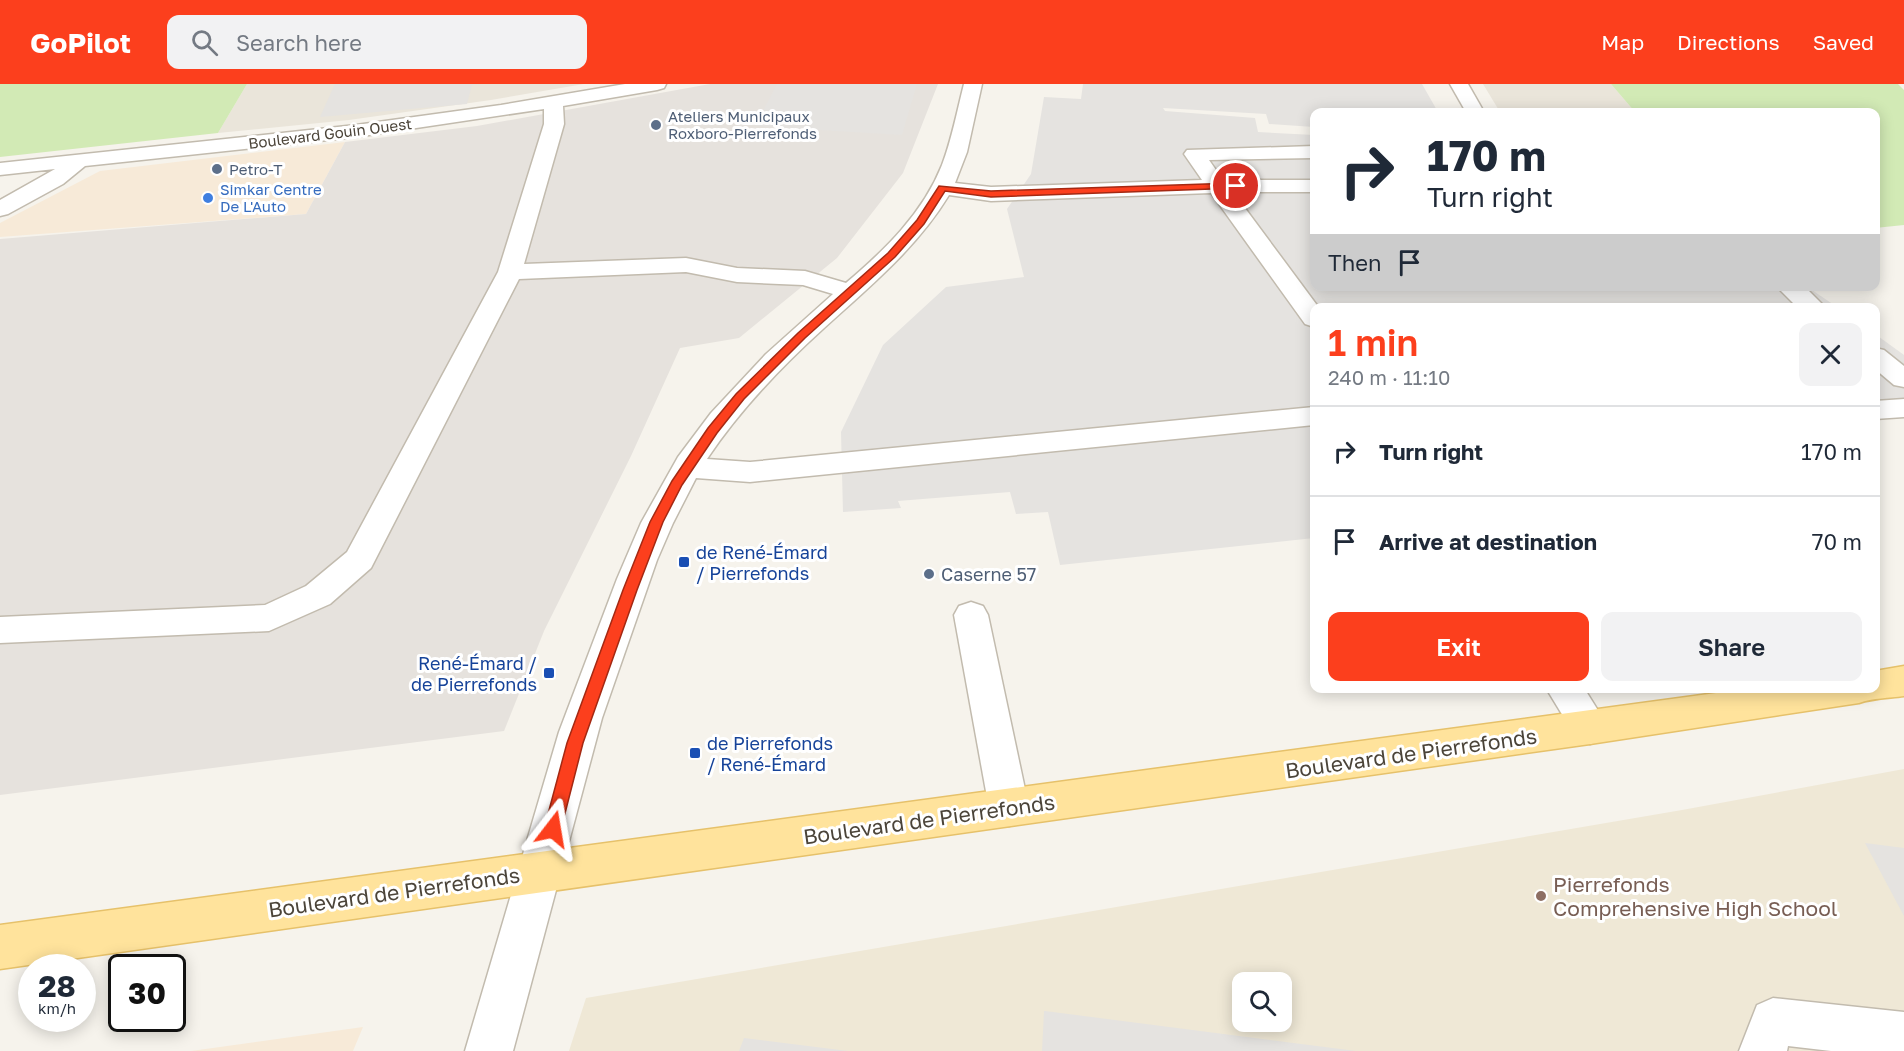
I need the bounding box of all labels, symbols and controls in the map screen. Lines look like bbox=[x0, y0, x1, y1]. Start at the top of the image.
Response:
search box bbox=[167, 15, 587, 69]
text: GoPilot bbox=[30, 26, 131, 59]
icon: search bbox=[188, 26, 221, 59]
text: Search here bbox=[236, 29, 362, 56]
text: Map bbox=[1601, 29, 1644, 55]
text: Directions bbox=[1677, 29, 1780, 55]
text: Saved bbox=[1813, 29, 1874, 55]
place label: Ateliers Municipaux Roxboro-Pierrefonds bbox=[668, 107, 817, 142]
street label: Boulevard Gouin Ouest bbox=[247, 114, 413, 152]
marker: Ateliers Municipaux Roxboro-Pierrefonds bbox=[649, 118, 663, 132]
text: 170 m bbox=[1427, 130, 1546, 180]
icon: right bbox=[1328, 132, 1406, 210]
place label: Petro-T bbox=[229, 160, 283, 178]
pin bbox=[1210, 160, 1261, 211]
marker: Petro-T bbox=[210, 162, 224, 176]
icon: arrive bbox=[1219, 169, 1252, 202]
place label: Simkar Centre De L'Auto bbox=[220, 180, 322, 215]
text: Turn right bbox=[1427, 181, 1553, 213]
marker: Simkar Centre De L'Auto bbox=[201, 191, 215, 205]
icon: arrive bbox=[1393, 246, 1426, 279]
text: Then bbox=[1328, 249, 1381, 276]
text: 1 min bbox=[1328, 321, 1418, 364]
button: close bbox=[1799, 323, 1862, 386]
text: 240 m · 11:10 bbox=[1328, 365, 1450, 389]
icon: right bbox=[1328, 435, 1361, 468]
text: Turn right bbox=[1379, 438, 1483, 465]
text: 170 m bbox=[1801, 438, 1862, 465]
icon: arrive bbox=[1328, 525, 1361, 558]
text: Arrive at destination bbox=[1379, 528, 1597, 555]
text: 70 m bbox=[1812, 528, 1862, 555]
place label: de René-Émard / Pierrefonds bbox=[696, 541, 828, 584]
marker: de René-Émard / Pierrefonds bbox=[677, 555, 691, 569]
place label: Caserne 57 bbox=[941, 563, 1036, 585]
marker: Caserne 57 bbox=[922, 567, 936, 581]
button: Exit bbox=[1328, 612, 1589, 681]
button: Share bbox=[1601, 612, 1862, 681]
place label: René-Émard / de Pierrefonds bbox=[411, 652, 537, 695]
marker: René-Émard / de Pierrefonds bbox=[542, 666, 556, 680]
street label: Boulevard de Pierrefonds bbox=[1283, 722, 1539, 784]
place label: de Pierrefonds / René-Émard bbox=[707, 732, 833, 775]
marker: de Pierrefonds / René-Émard bbox=[688, 746, 702, 760]
street label: Boulevard de Pierrefonds bbox=[801, 788, 1057, 850]
position arrow bbox=[521, 797, 585, 861]
street label: Boulevard de Pierrefonds bbox=[266, 861, 522, 923]
place label: Pierrefonds Comprehensive High School bbox=[1553, 871, 1837, 921]
marker: Pierrefonds Comprehensive High School bbox=[1534, 889, 1548, 903]
speed limit sign: 30 bbox=[108, 954, 186, 1032]
text: 28 bbox=[38, 968, 76, 1004]
map controls bbox=[1232, 972, 1292, 1032]
button: search bbox=[1232, 972, 1292, 1032]
text: km/h bbox=[38, 999, 76, 1017]

